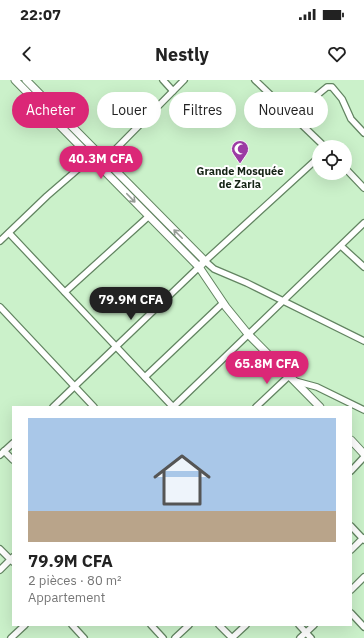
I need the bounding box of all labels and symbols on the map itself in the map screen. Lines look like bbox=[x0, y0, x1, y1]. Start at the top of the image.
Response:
mosque icon: Grande Mosquée de Zaria bbox=[230, 139, 250, 164]
pin: 40.3M CFA bbox=[55, 146, 147, 180]
place label: Grande Mosquée de Zaria bbox=[197, 164, 283, 191]
one-way arrow bbox=[126, 193, 136, 203]
one-way arrow bbox=[173, 229, 183, 239]
pin: 79.9M CFA bbox=[85, 287, 177, 321]
pin: 65.8M CFA bbox=[221, 351, 313, 385]

